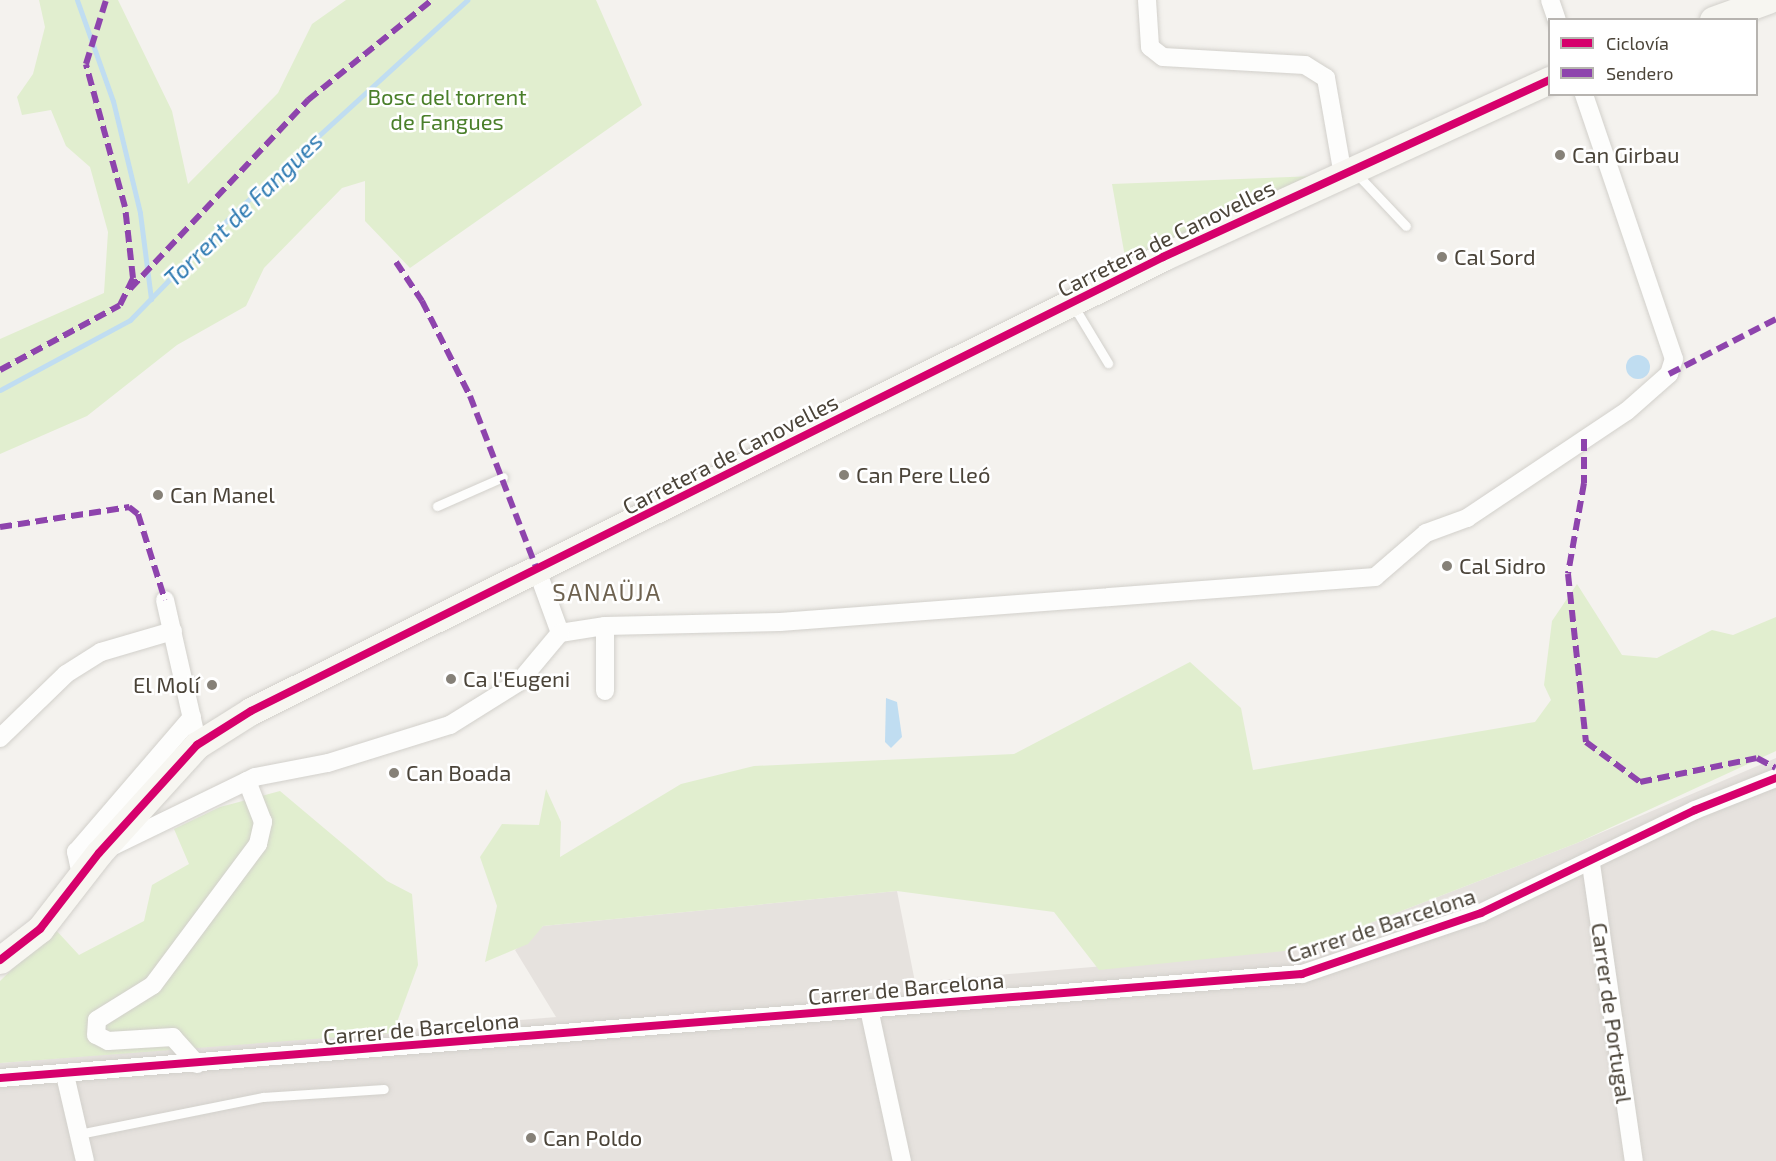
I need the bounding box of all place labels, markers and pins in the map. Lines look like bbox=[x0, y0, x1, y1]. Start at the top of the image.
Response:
place label: Can Girbau bbox=[1572, 142, 1680, 168]
marker: Can Girbau bbox=[1553, 148, 1567, 162]
place label: Cal Sord bbox=[1454, 244, 1536, 270]
marker: Cal Sord bbox=[1435, 250, 1449, 264]
place label: Can Pere Lleó bbox=[856, 462, 990, 488]
marker: Can Pere Lleó bbox=[837, 468, 851, 482]
place label: Can Manel bbox=[170, 482, 275, 508]
marker: Can Manel bbox=[151, 488, 165, 502]
place label: Cal Sidro bbox=[1459, 553, 1546, 579]
marker: Cal Sidro bbox=[1440, 559, 1454, 573]
place label: Ca l'Eugeni bbox=[463, 666, 570, 692]
place label: El Molí bbox=[132, 672, 200, 698]
marker: Ca l'Eugeni bbox=[444, 672, 458, 686]
marker: El Molí bbox=[205, 678, 219, 692]
place label: Can Boada bbox=[406, 760, 511, 786]
marker: Can Boada bbox=[387, 766, 401, 780]
place label: Can Poldo bbox=[543, 1125, 642, 1151]
marker: Can Poldo bbox=[524, 1131, 538, 1145]

